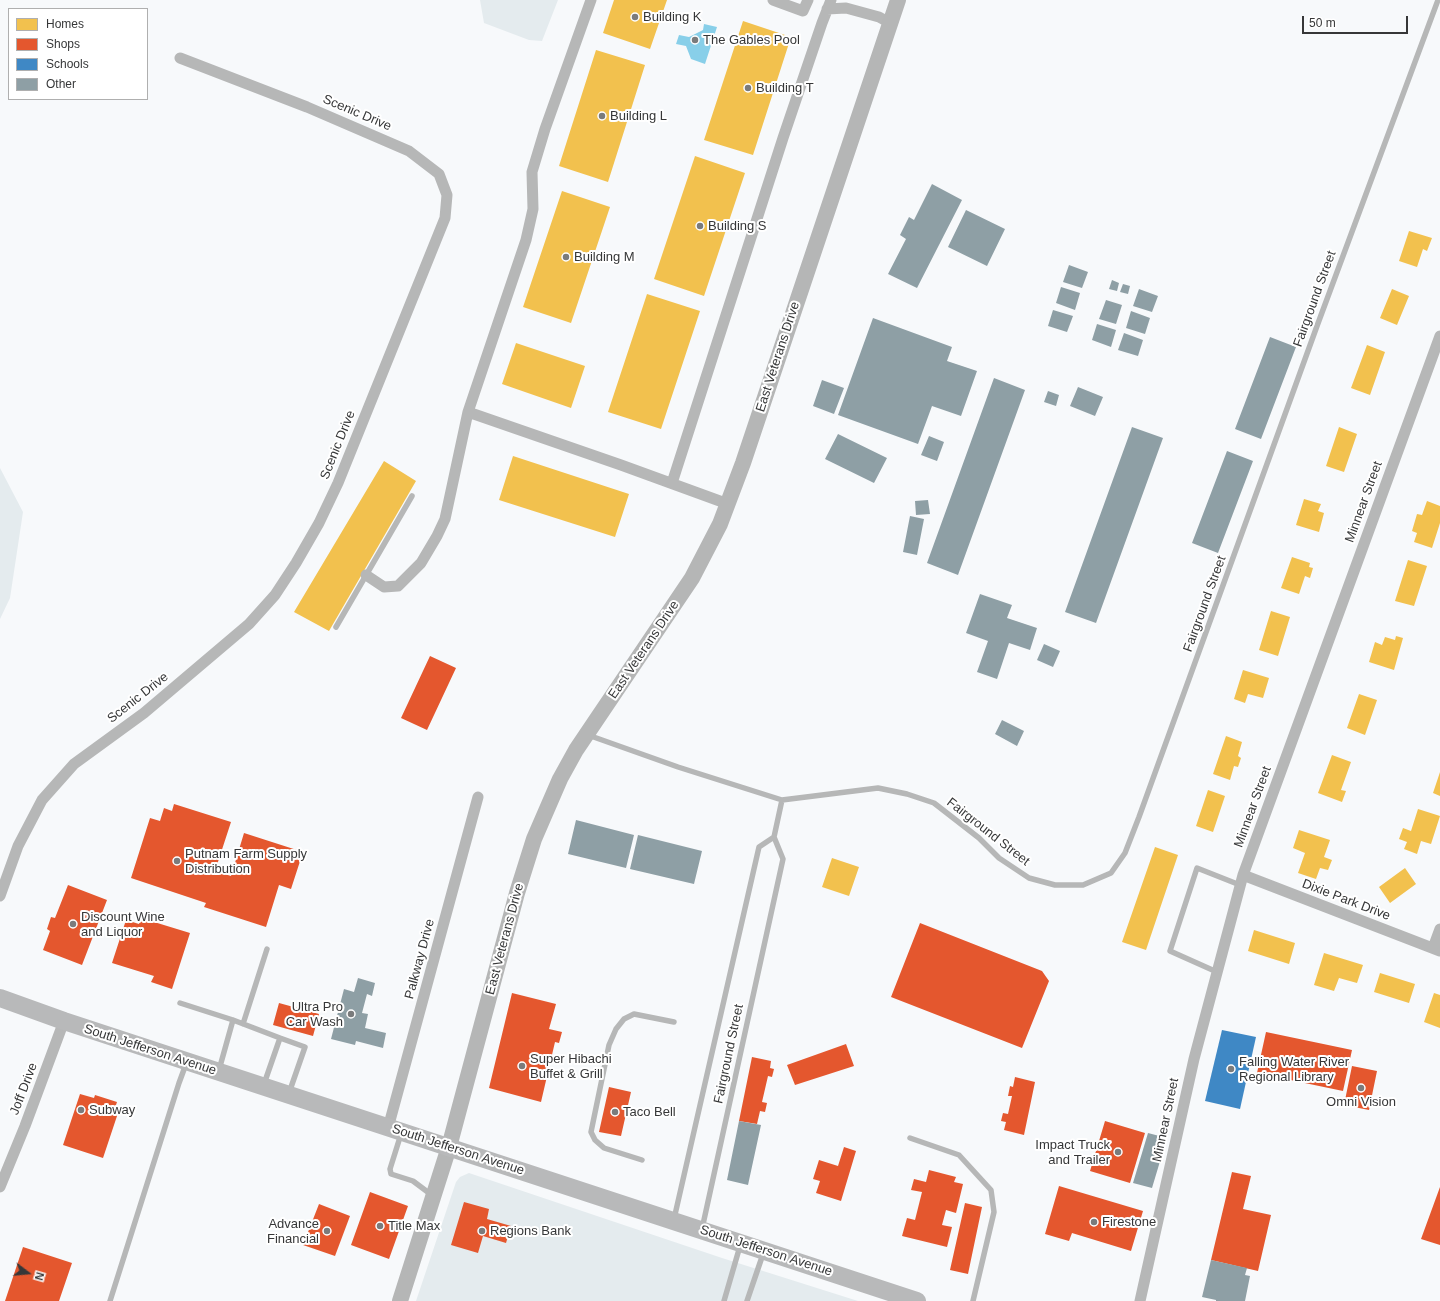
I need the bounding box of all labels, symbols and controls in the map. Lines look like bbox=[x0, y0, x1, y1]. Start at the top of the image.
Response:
legend bbox=[8, 8, 148, 100]
scale bar bbox=[1304, 8, 1410, 34]
place label: Building K bbox=[643, 9, 702, 25]
marker: Building K bbox=[630, 12, 640, 22]
text: 50 m bbox=[1309, 16, 1336, 30]
text: Homes bbox=[46, 17, 84, 31]
place label: The Gables Pool bbox=[703, 32, 800, 48]
marker: The Gables Pool bbox=[690, 35, 700, 45]
text: Shops bbox=[46, 37, 80, 51]
text: Schools bbox=[46, 57, 89, 71]
text: Other bbox=[46, 77, 76, 91]
place label: Building T bbox=[756, 80, 814, 96]
marker: Building T bbox=[743, 83, 753, 93]
street label: Scenic Drive bbox=[320, 92, 394, 134]
place label: Building L bbox=[610, 108, 667, 124]
marker: Building L bbox=[597, 111, 607, 121]
place label: Building S bbox=[708, 218, 767, 234]
marker: Building S bbox=[695, 221, 705, 231]
place label: Building M bbox=[574, 249, 635, 265]
street label: Fairground Street bbox=[1290, 249, 1340, 349]
marker: Building M bbox=[561, 252, 571, 262]
street label: East Veterans Drive bbox=[753, 300, 803, 414]
street label: Scenic Drive bbox=[317, 408, 359, 482]
street label: Minnear Street bbox=[1342, 459, 1386, 545]
street label: Fairground Street bbox=[1180, 554, 1230, 654]
street label: East Veterans Drive bbox=[605, 598, 683, 702]
street label: Scenic Drive bbox=[104, 669, 172, 727]
street label: Minnear Street bbox=[1231, 764, 1275, 850]
street label: Fairground Street bbox=[943, 795, 1033, 869]
place label: Putnam Farm Supply Distribution bbox=[185, 846, 307, 877]
marker: Putnam Farm Supply Distribution bbox=[172, 856, 182, 866]
street label: Dixie Park Drive bbox=[1300, 876, 1392, 924]
street label: East Veterans Drive bbox=[483, 881, 527, 997]
place label: Discount Wine and Liquor bbox=[81, 909, 165, 940]
street label: Palkway Drive bbox=[402, 917, 438, 1001]
marker: Discount Wine and Liquor bbox=[68, 919, 78, 929]
place label: Ultra Pro Car Wash bbox=[286, 999, 343, 1030]
street label: Fairground Street bbox=[711, 1003, 747, 1105]
marker: Ultra Pro Car Wash bbox=[346, 1009, 356, 1019]
street label: South Jefferson Avenue bbox=[82, 1021, 218, 1079]
place label: Super Hibachi Buffet & Grill bbox=[530, 1051, 612, 1082]
place label: Falling Water River Regional Library bbox=[1239, 1054, 1349, 1085]
street label: Joff Drive bbox=[7, 1061, 41, 1117]
marker: Super Hibachi Buffet & Grill bbox=[517, 1061, 527, 1071]
marker: Falling Water River Regional Library bbox=[1226, 1064, 1236, 1074]
street label: Minnear Street bbox=[1150, 1077, 1182, 1163]
marker: Omni Vision bbox=[1356, 1083, 1366, 1093]
place label: Omni Vision bbox=[1326, 1094, 1396, 1110]
place label: Subway bbox=[89, 1102, 135, 1118]
place label: Taco Bell bbox=[623, 1104, 676, 1120]
marker: Subway bbox=[76, 1105, 86, 1115]
marker: Taco Bell bbox=[610, 1107, 620, 1117]
street label: South Jefferson Avenue bbox=[390, 1121, 526, 1179]
place label: Impact Truck and Trailer bbox=[1035, 1137, 1110, 1168]
marker: Impact Truck and Trailer bbox=[1113, 1147, 1123, 1157]
place label: Firestone bbox=[1102, 1214, 1156, 1230]
place label: Advance Financial bbox=[267, 1216, 319, 1247]
marker: Firestone bbox=[1089, 1217, 1099, 1227]
place label: Title Max bbox=[388, 1218, 440, 1234]
marker: Title Max bbox=[375, 1221, 385, 1231]
street label: South Jefferson Avenue bbox=[698, 1222, 834, 1280]
place label: Regions Bank bbox=[490, 1223, 571, 1239]
marker: Advance Financial bbox=[322, 1226, 332, 1236]
marker: Regions Bank bbox=[477, 1226, 487, 1236]
north arrow bbox=[8, 1253, 48, 1293]
text: N bbox=[33, 1271, 46, 1282]

